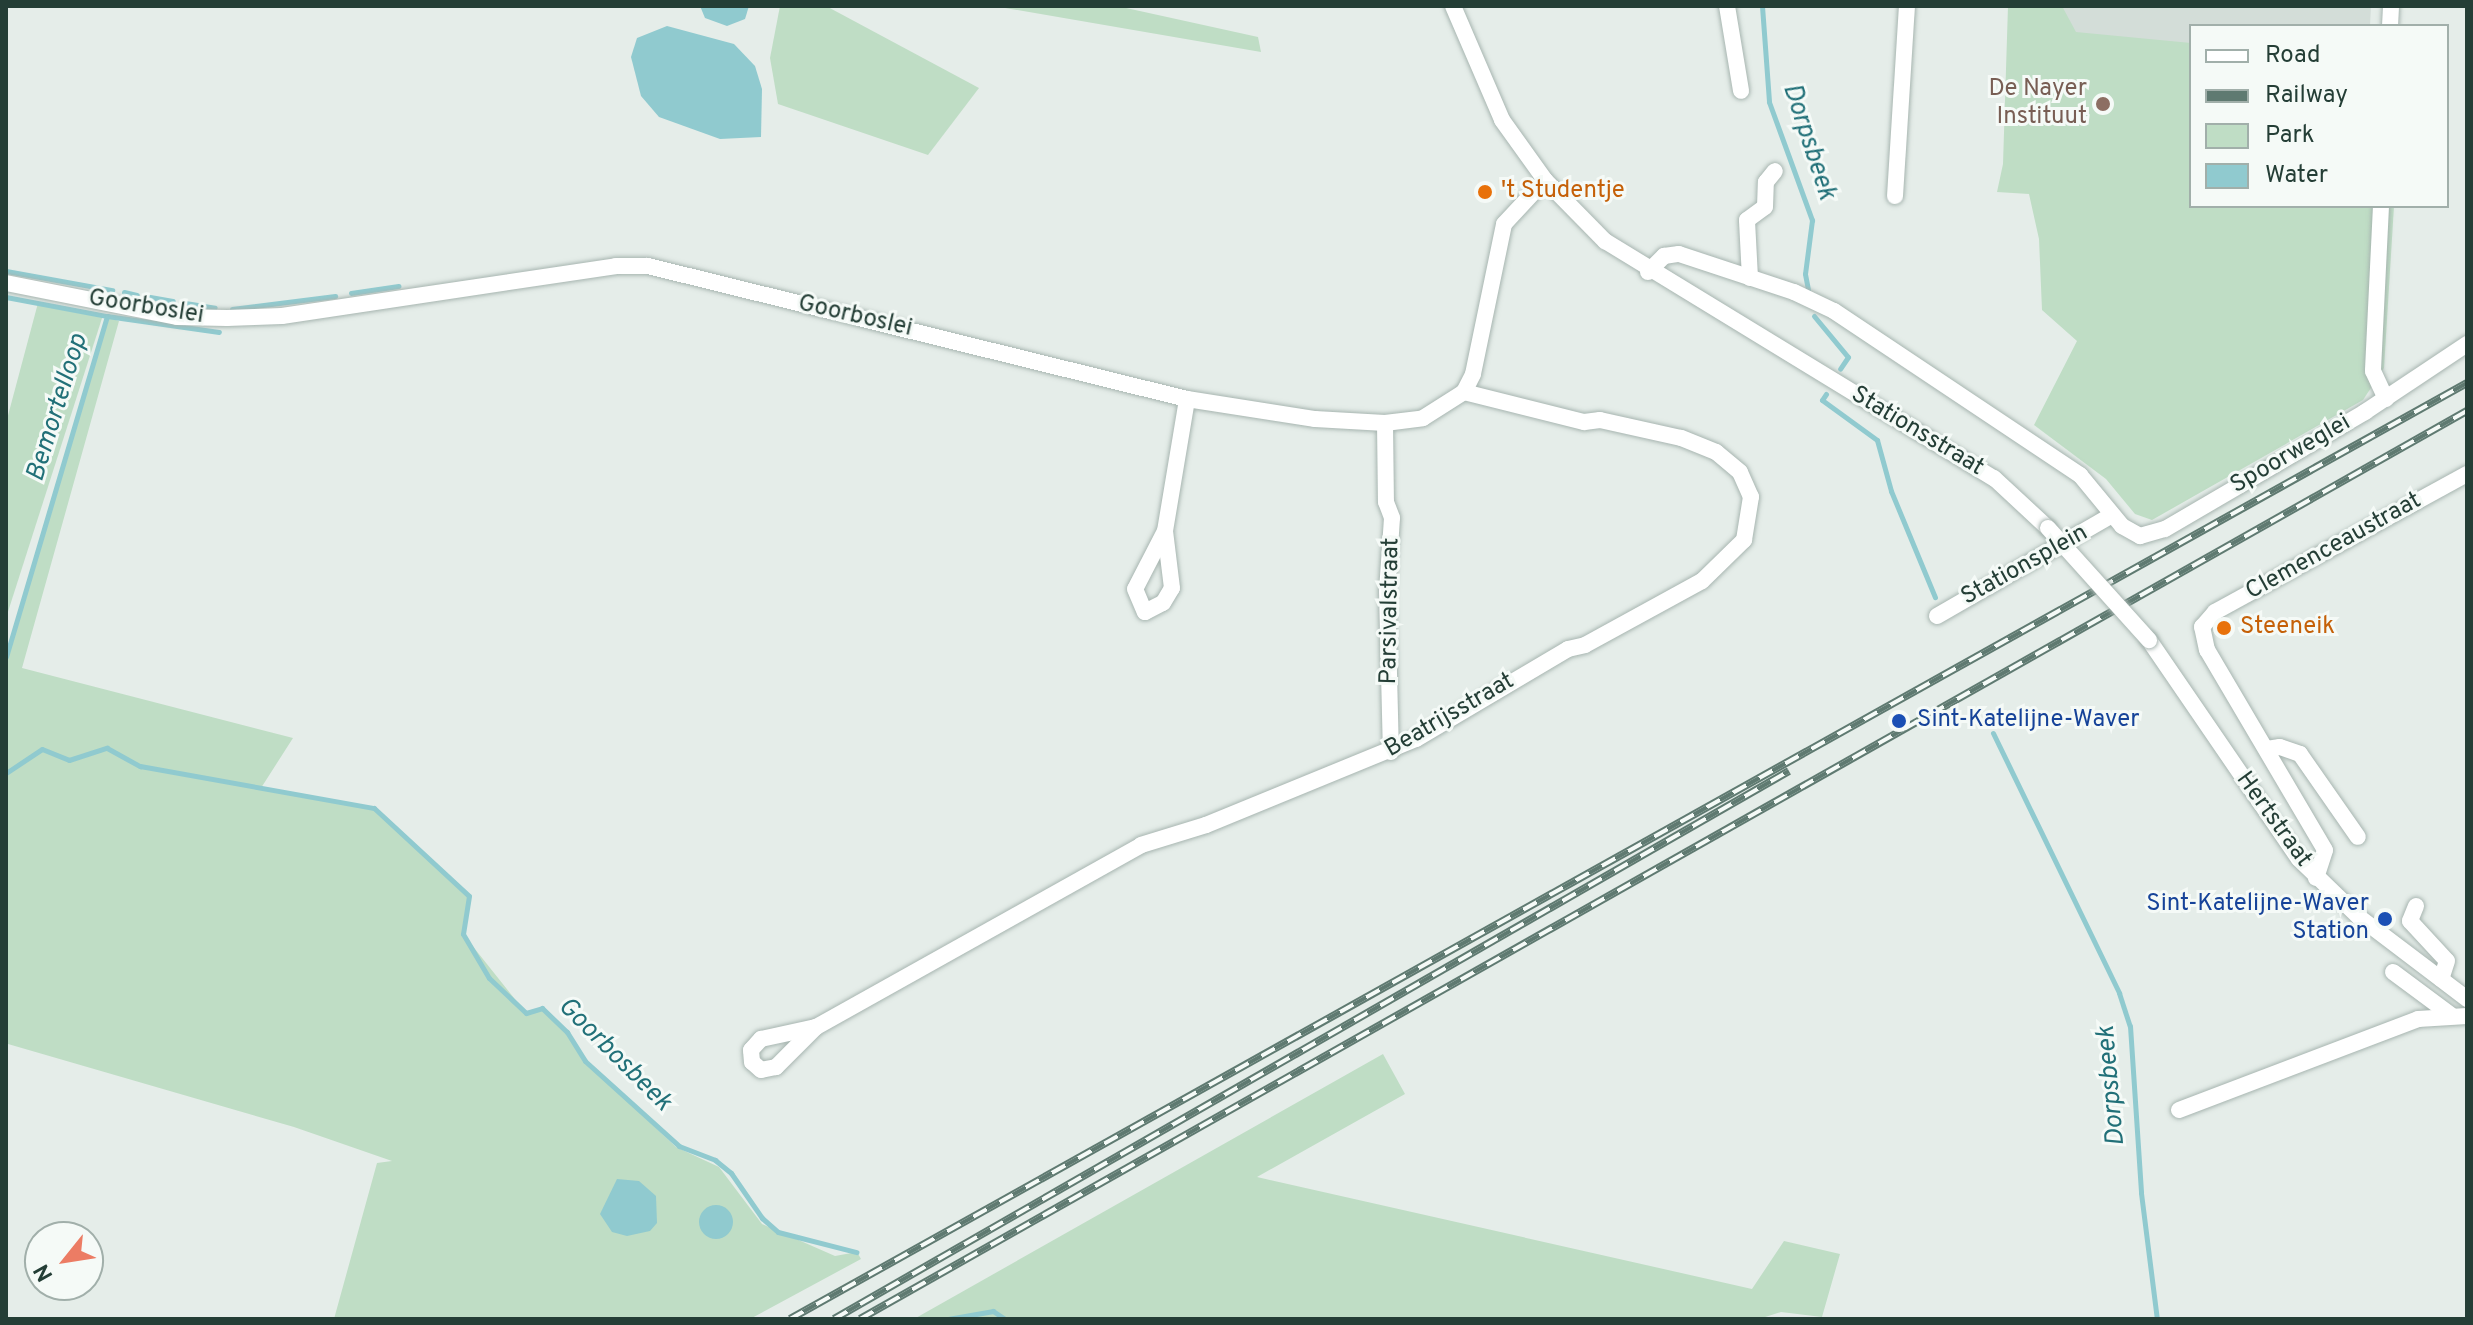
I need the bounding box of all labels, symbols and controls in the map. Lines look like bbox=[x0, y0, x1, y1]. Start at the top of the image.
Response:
legend bbox=[2189, 24, 2449, 208]
text: Road bbox=[2265, 41, 2321, 71]
place label: De Nayer Instituut bbox=[1988, 76, 2087, 132]
water label: Dorpsbeek bbox=[1775, 80, 1841, 204]
text: Railway bbox=[2265, 81, 2348, 111]
marker: De Nayer Instituut bbox=[2094, 95, 2112, 113]
text: Park bbox=[2265, 121, 2315, 151]
text: Water bbox=[2265, 161, 2328, 191]
place label: 't Studentje bbox=[1501, 178, 1625, 206]
marker: 't Studentje bbox=[1476, 183, 1494, 201]
street label: Goorboslei bbox=[86, 285, 206, 331]
street label: Goorboslei bbox=[795, 290, 915, 344]
water label: Bemortelloop bbox=[21, 330, 95, 486]
street label: Stationsstraat bbox=[1845, 381, 1989, 483]
street label: Spoorweglei bbox=[2226, 409, 2356, 501]
street label: Clemenceaustraat bbox=[2241, 487, 2427, 607]
street label: Stationsplein bbox=[1957, 519, 2093, 613]
street label: Parsivalstraat bbox=[1375, 537, 1407, 685]
place label: Steeneik bbox=[2240, 614, 2335, 642]
marker: Steeneik bbox=[2215, 619, 2233, 637]
street label: Beatrijsstraat bbox=[1380, 667, 1520, 765]
place label: Sint-Katelijne-Waver bbox=[1917, 707, 2140, 735]
marker: Sint-Katelijne-Waver bbox=[1888, 710, 1910, 732]
street label: Hertstraat bbox=[2229, 767, 2317, 873]
place label: Sint-Katelijne-Waver Station bbox=[2146, 891, 2369, 947]
marker: Sint-Katelijne-Waver Station bbox=[2376, 910, 2394, 928]
water label: Goorbosbeek bbox=[550, 991, 678, 1119]
water label: Dorpsbeek bbox=[2091, 1025, 2133, 1147]
north arrow bbox=[24, 1221, 104, 1301]
text: N bbox=[29, 1259, 60, 1286]

